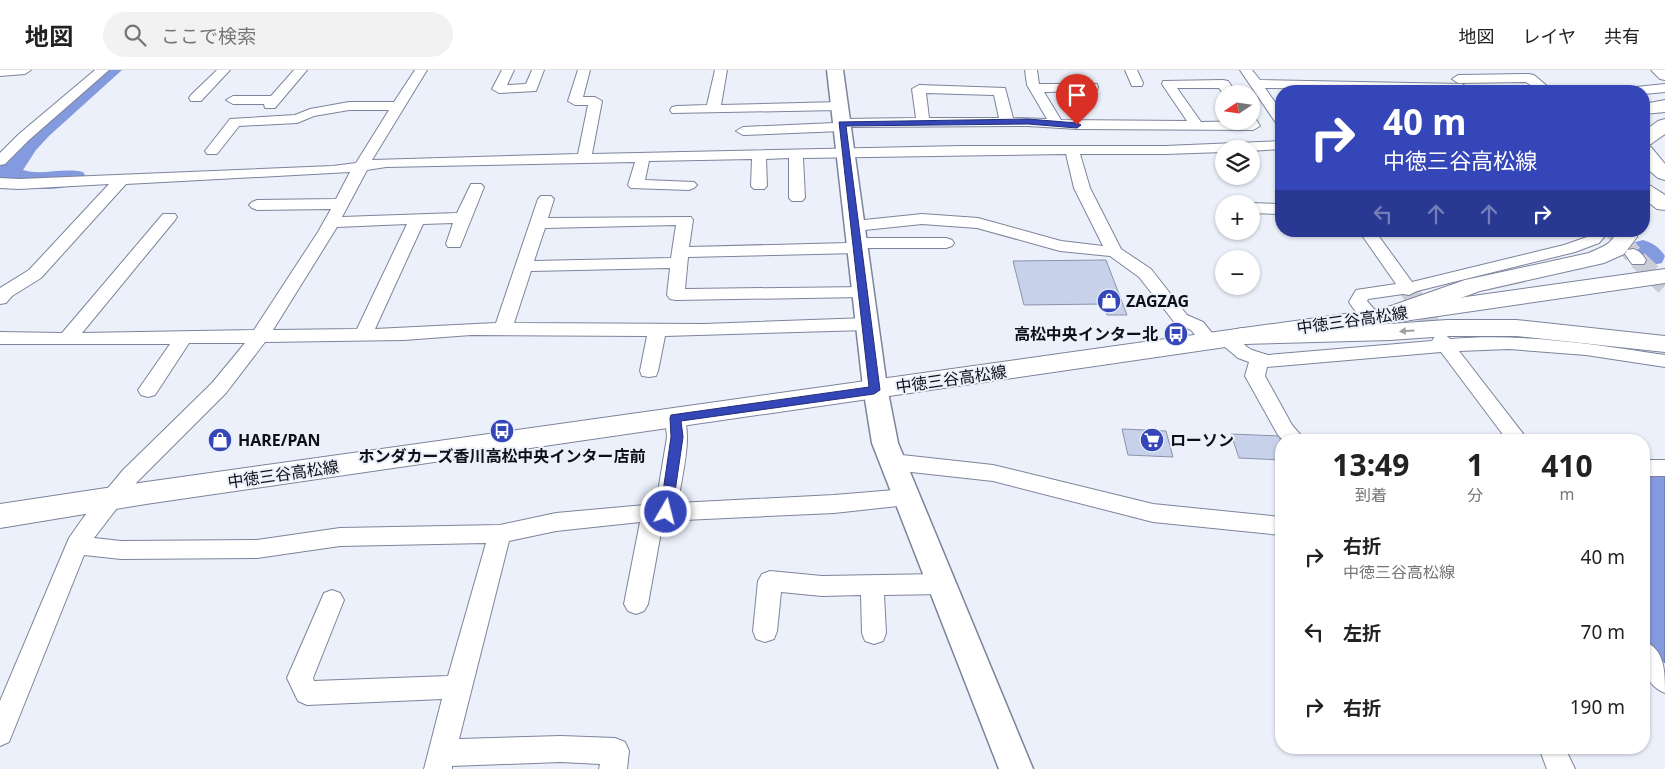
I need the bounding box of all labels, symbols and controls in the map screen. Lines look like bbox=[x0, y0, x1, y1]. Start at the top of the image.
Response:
search box bbox=[103, 12, 453, 57]
text: 地図 bbox=[25, 19, 73, 52]
icon: search bbox=[121, 21, 149, 49]
text: ここで検索 bbox=[161, 23, 256, 49]
text: 地図 bbox=[1459, 24, 1495, 48]
text: レイヤ bbox=[1523, 24, 1576, 48]
text: 共有 bbox=[1604, 24, 1640, 48]
pin bbox=[1056, 74, 1098, 125]
icon: arrive bbox=[1063, 81, 1091, 109]
north arrow bbox=[1215, 85, 1260, 130]
map controls bbox=[1215, 85, 1260, 295]
text: 40 m bbox=[1383, 98, 1466, 145]
icon: right bbox=[1300, 105, 1365, 170]
button: layers bbox=[1215, 140, 1260, 185]
text: 中徳三谷高松線 bbox=[1383, 145, 1537, 175]
button: + bbox=[1215, 195, 1260, 240]
icon: left bbox=[1369, 200, 1397, 228]
icon: ahead bbox=[1422, 200, 1450, 228]
icon: ahead bbox=[1475, 200, 1503, 228]
icon: right bbox=[1528, 200, 1556, 228]
button: − bbox=[1215, 250, 1260, 295]
shop icon: ZAGZAG bbox=[1096, 288, 1122, 314]
place label: ZAGZAG bbox=[1126, 290, 1189, 312]
street label: 中徳三谷高松線 bbox=[1295, 301, 1409, 339]
bus stop icon: 高松中央インター北 bbox=[1163, 321, 1189, 347]
place label: 高松中央インター北 bbox=[1014, 323, 1158, 345]
one-way arrow bbox=[1399, 327, 1415, 335]
street label: 中徳三谷高松線 bbox=[894, 360, 1008, 398]
bus stop icon: ホンダカーズ香川高松中央インター店前 bbox=[489, 418, 515, 444]
shop icon: HARE/PAN bbox=[207, 427, 233, 453]
supermarket icon: ローソン bbox=[1139, 427, 1165, 453]
place label: HARE/PAN bbox=[238, 429, 321, 451]
place label: ローソン bbox=[1170, 429, 1234, 451]
text: 13:49 bbox=[1332, 444, 1409, 485]
text: 1 bbox=[1467, 444, 1484, 485]
place label: ホンダカーズ香川高松中央インター店前 bbox=[358, 445, 646, 467]
text: 410 bbox=[1541, 445, 1593, 486]
street label: 中徳三谷高松線 bbox=[226, 455, 340, 493]
text: m bbox=[1559, 483, 1574, 505]
text: 到着 bbox=[1355, 484, 1387, 506]
text: 分 bbox=[1467, 484, 1483, 506]
position arrow bbox=[639, 485, 691, 537]
text: 右折 bbox=[1343, 533, 1381, 559]
icon: right bbox=[1300, 543, 1328, 571]
text: 40 m bbox=[1581, 544, 1625, 570]
text: 中徳三谷高松線 bbox=[1343, 561, 1455, 583]
icon: left bbox=[1300, 618, 1328, 646]
text: 70 m bbox=[1581, 619, 1625, 645]
text: 左折 bbox=[1343, 620, 1381, 646]
icon: right bbox=[1300, 693, 1328, 721]
text: 190 m bbox=[1570, 694, 1625, 720]
text: 右折 bbox=[1343, 695, 1381, 721]

